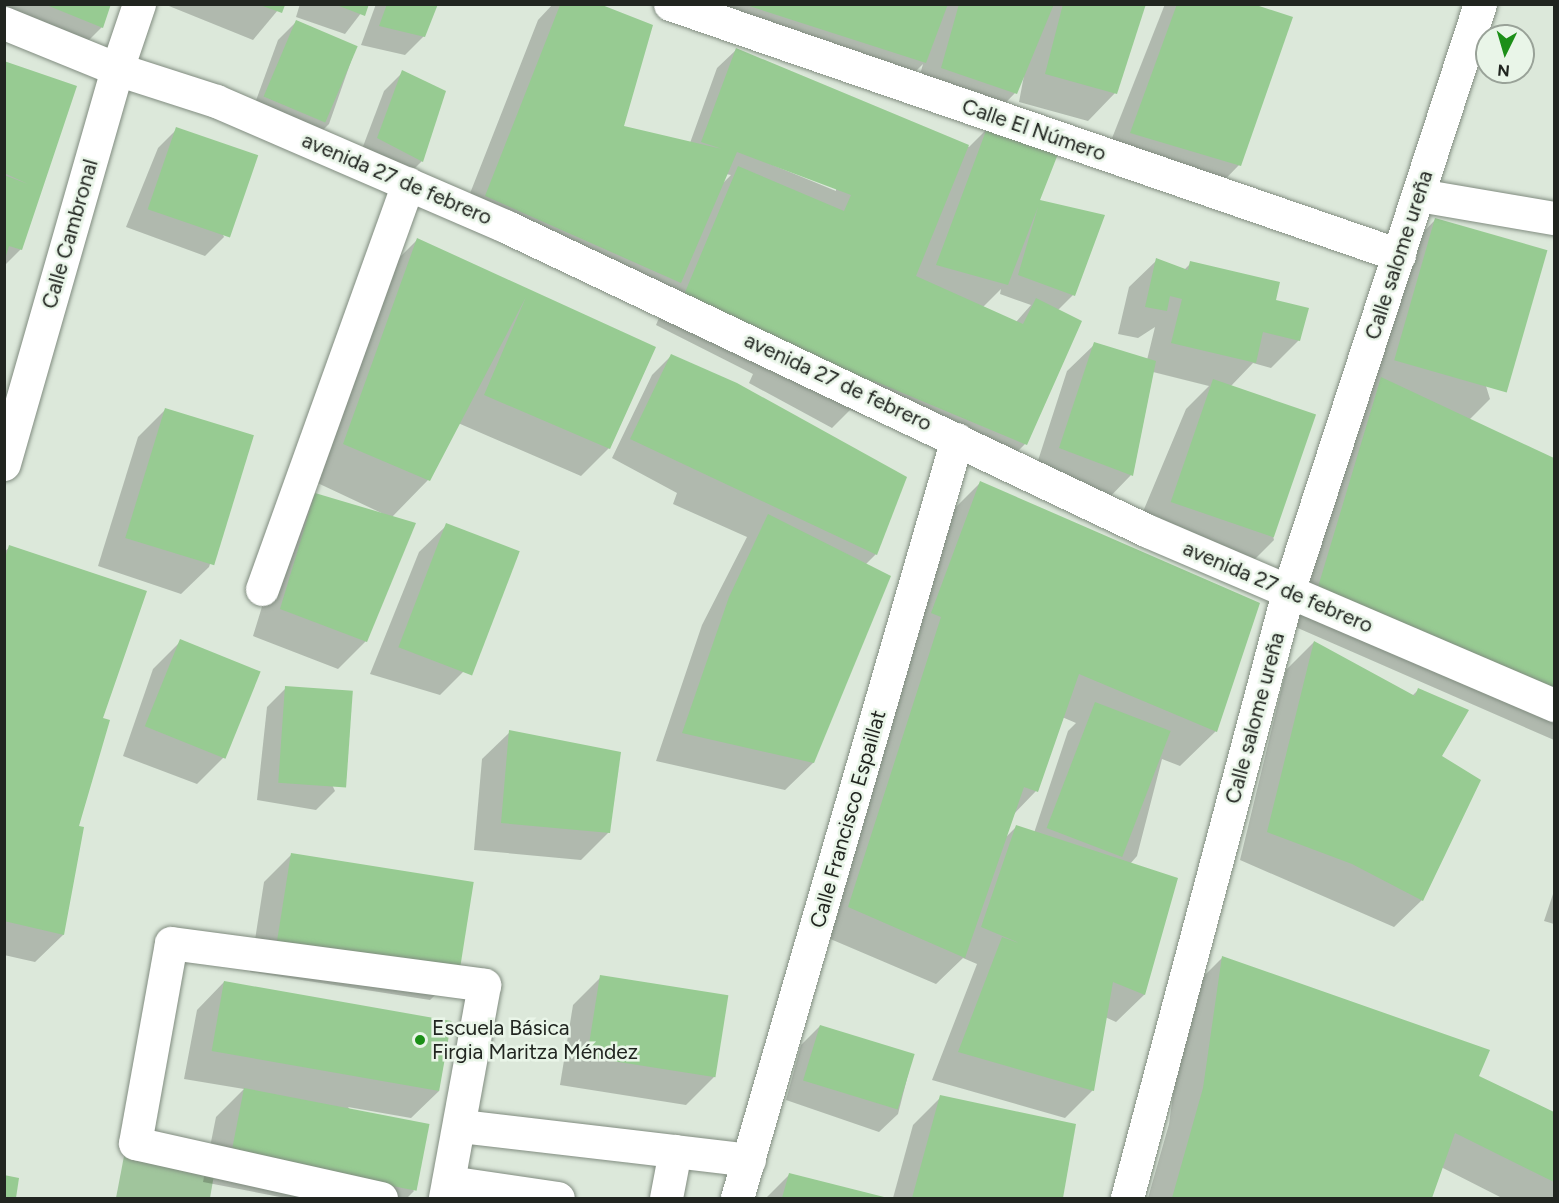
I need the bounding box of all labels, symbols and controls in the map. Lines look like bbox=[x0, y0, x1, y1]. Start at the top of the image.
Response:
north arrow bbox=[1475, 24, 1535, 84]
text: N bbox=[1497, 60, 1511, 80]
street label: Calle El Número bbox=[959, 94, 1109, 166]
street label: avenida 27 de febrero bbox=[298, 128, 496, 230]
street label: Calle Cambronal bbox=[37, 156, 103, 312]
street label: Calle salome ureña bbox=[1360, 167, 1438, 343]
street label: avenida 27 de febrero bbox=[740, 327, 936, 437]
street label: avenida 27 de febrero bbox=[1179, 536, 1377, 638]
street label: Calle salome ureña bbox=[1220, 630, 1290, 806]
street label: Calle Francisco Espaillat bbox=[805, 707, 891, 931]
place label: Escuela Básica Firgia Maritza Méndez bbox=[432, 1015, 638, 1065]
marker: Escuela Básica Firgia Maritza Méndez bbox=[413, 1033, 427, 1047]

